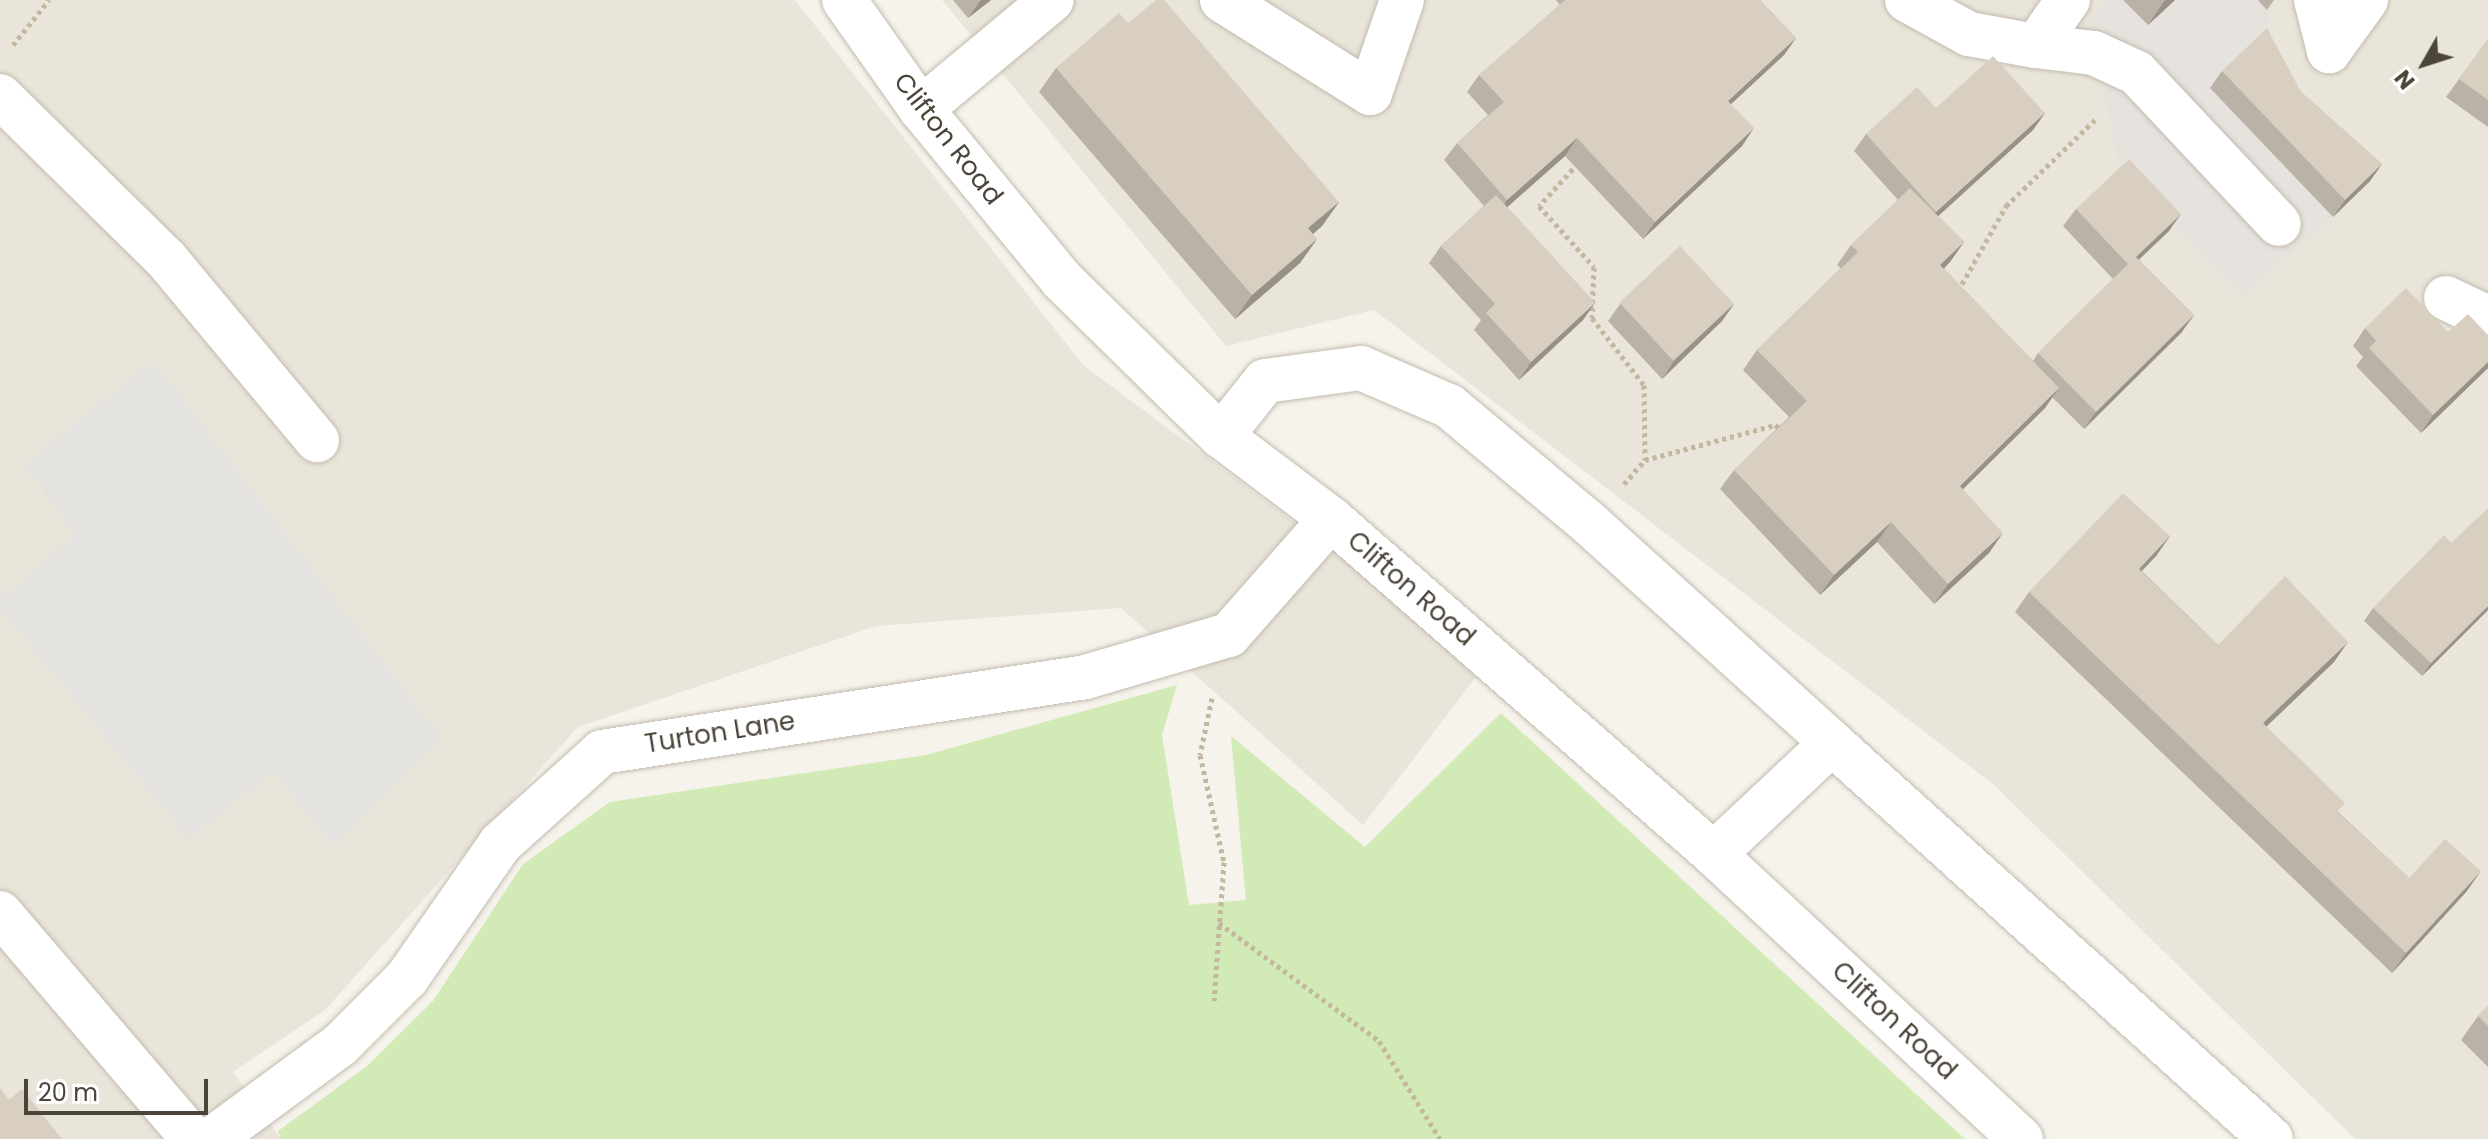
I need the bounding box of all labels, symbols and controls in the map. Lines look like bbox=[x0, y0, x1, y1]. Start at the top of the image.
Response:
north arrow bbox=[2384, 24, 2464, 104]
text: N bbox=[2388, 63, 2422, 96]
street label: Clifton Road bbox=[887, 67, 1009, 211]
street label: Clifton Road bbox=[1341, 525, 1481, 653]
street label: Turton Lane bbox=[643, 706, 797, 760]
street label: Clifton Road bbox=[1825, 955, 1963, 1087]
scale bar bbox=[28, 1063, 212, 1113]
text: 20 m bbox=[38, 1076, 98, 1109]

